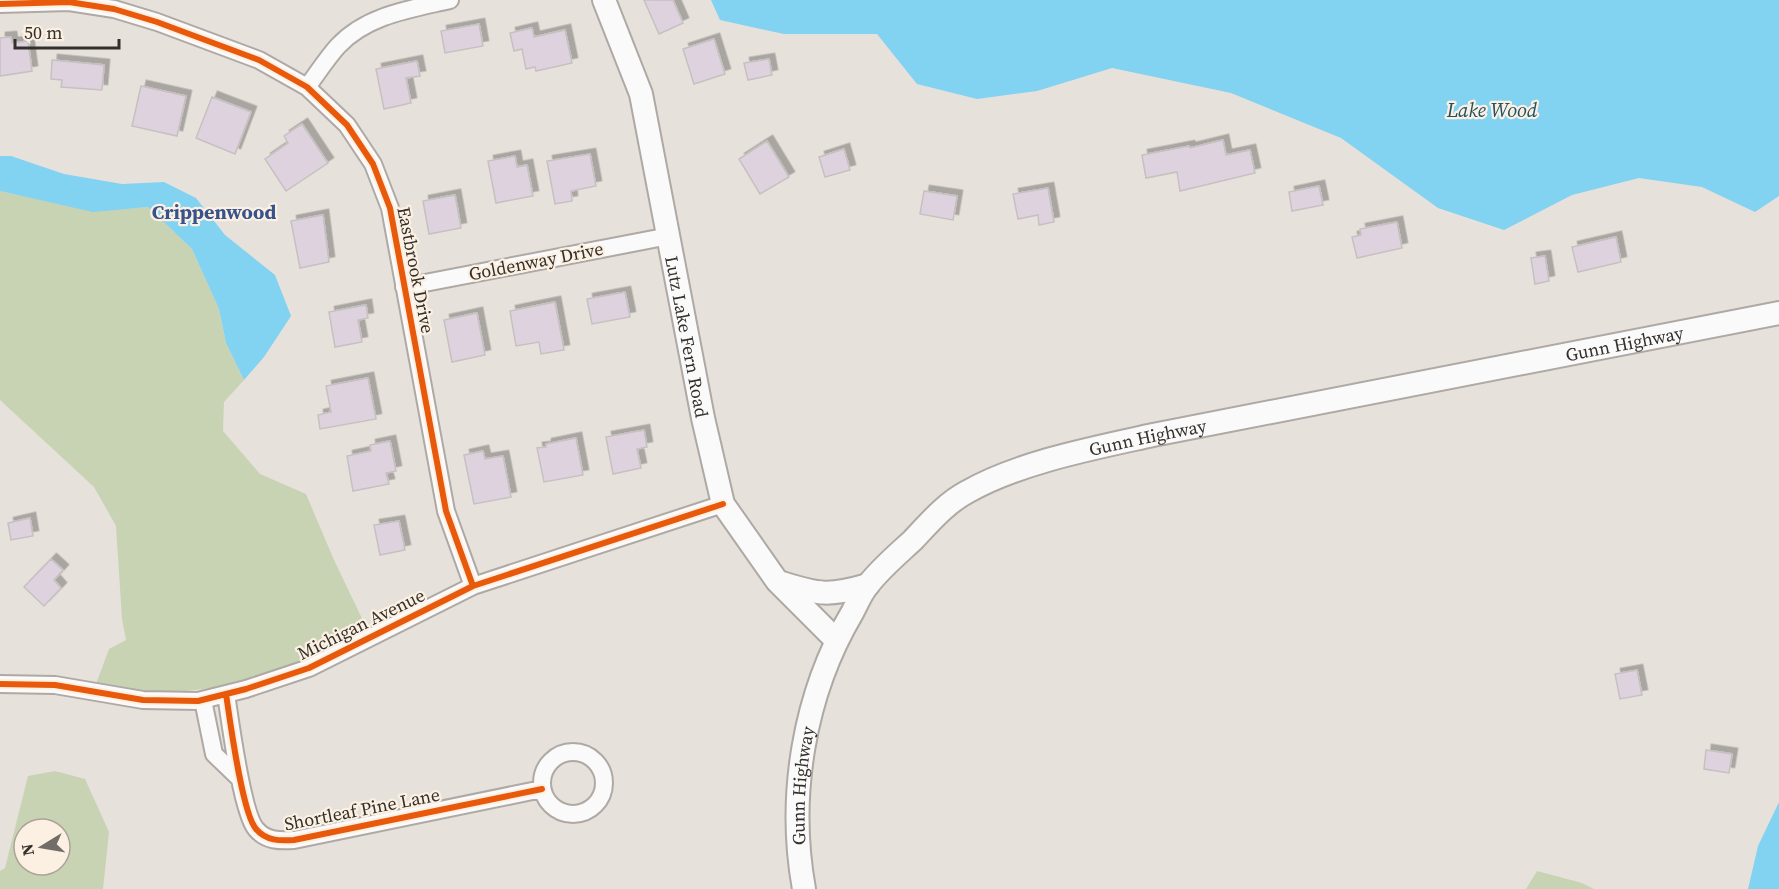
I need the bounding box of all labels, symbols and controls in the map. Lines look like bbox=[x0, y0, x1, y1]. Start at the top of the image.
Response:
scale bar bbox=[15, 12, 118, 50]
text: 50 m bbox=[24, 20, 62, 45]
water label: Lake Wood bbox=[1446, 96, 1538, 124]
district label: Crippenwood bbox=[152, 198, 276, 226]
street label: Eastbrook Drive bbox=[391, 205, 441, 335]
street label: Goldenway Drive bbox=[467, 236, 605, 286]
street label: Lutz Lake Fern Road bbox=[660, 254, 715, 420]
street label: Gunn Highway bbox=[1563, 319, 1686, 367]
street label: Gunn Highway bbox=[1086, 412, 1209, 461]
street label: Michigan Avenue bbox=[293, 582, 429, 666]
street label: Gunn Highway bbox=[785, 723, 820, 846]
street label: Shortleaf Pine Lane bbox=[282, 782, 442, 836]
north arrow bbox=[12, 817, 72, 877]
text: N bbox=[15, 842, 39, 858]

